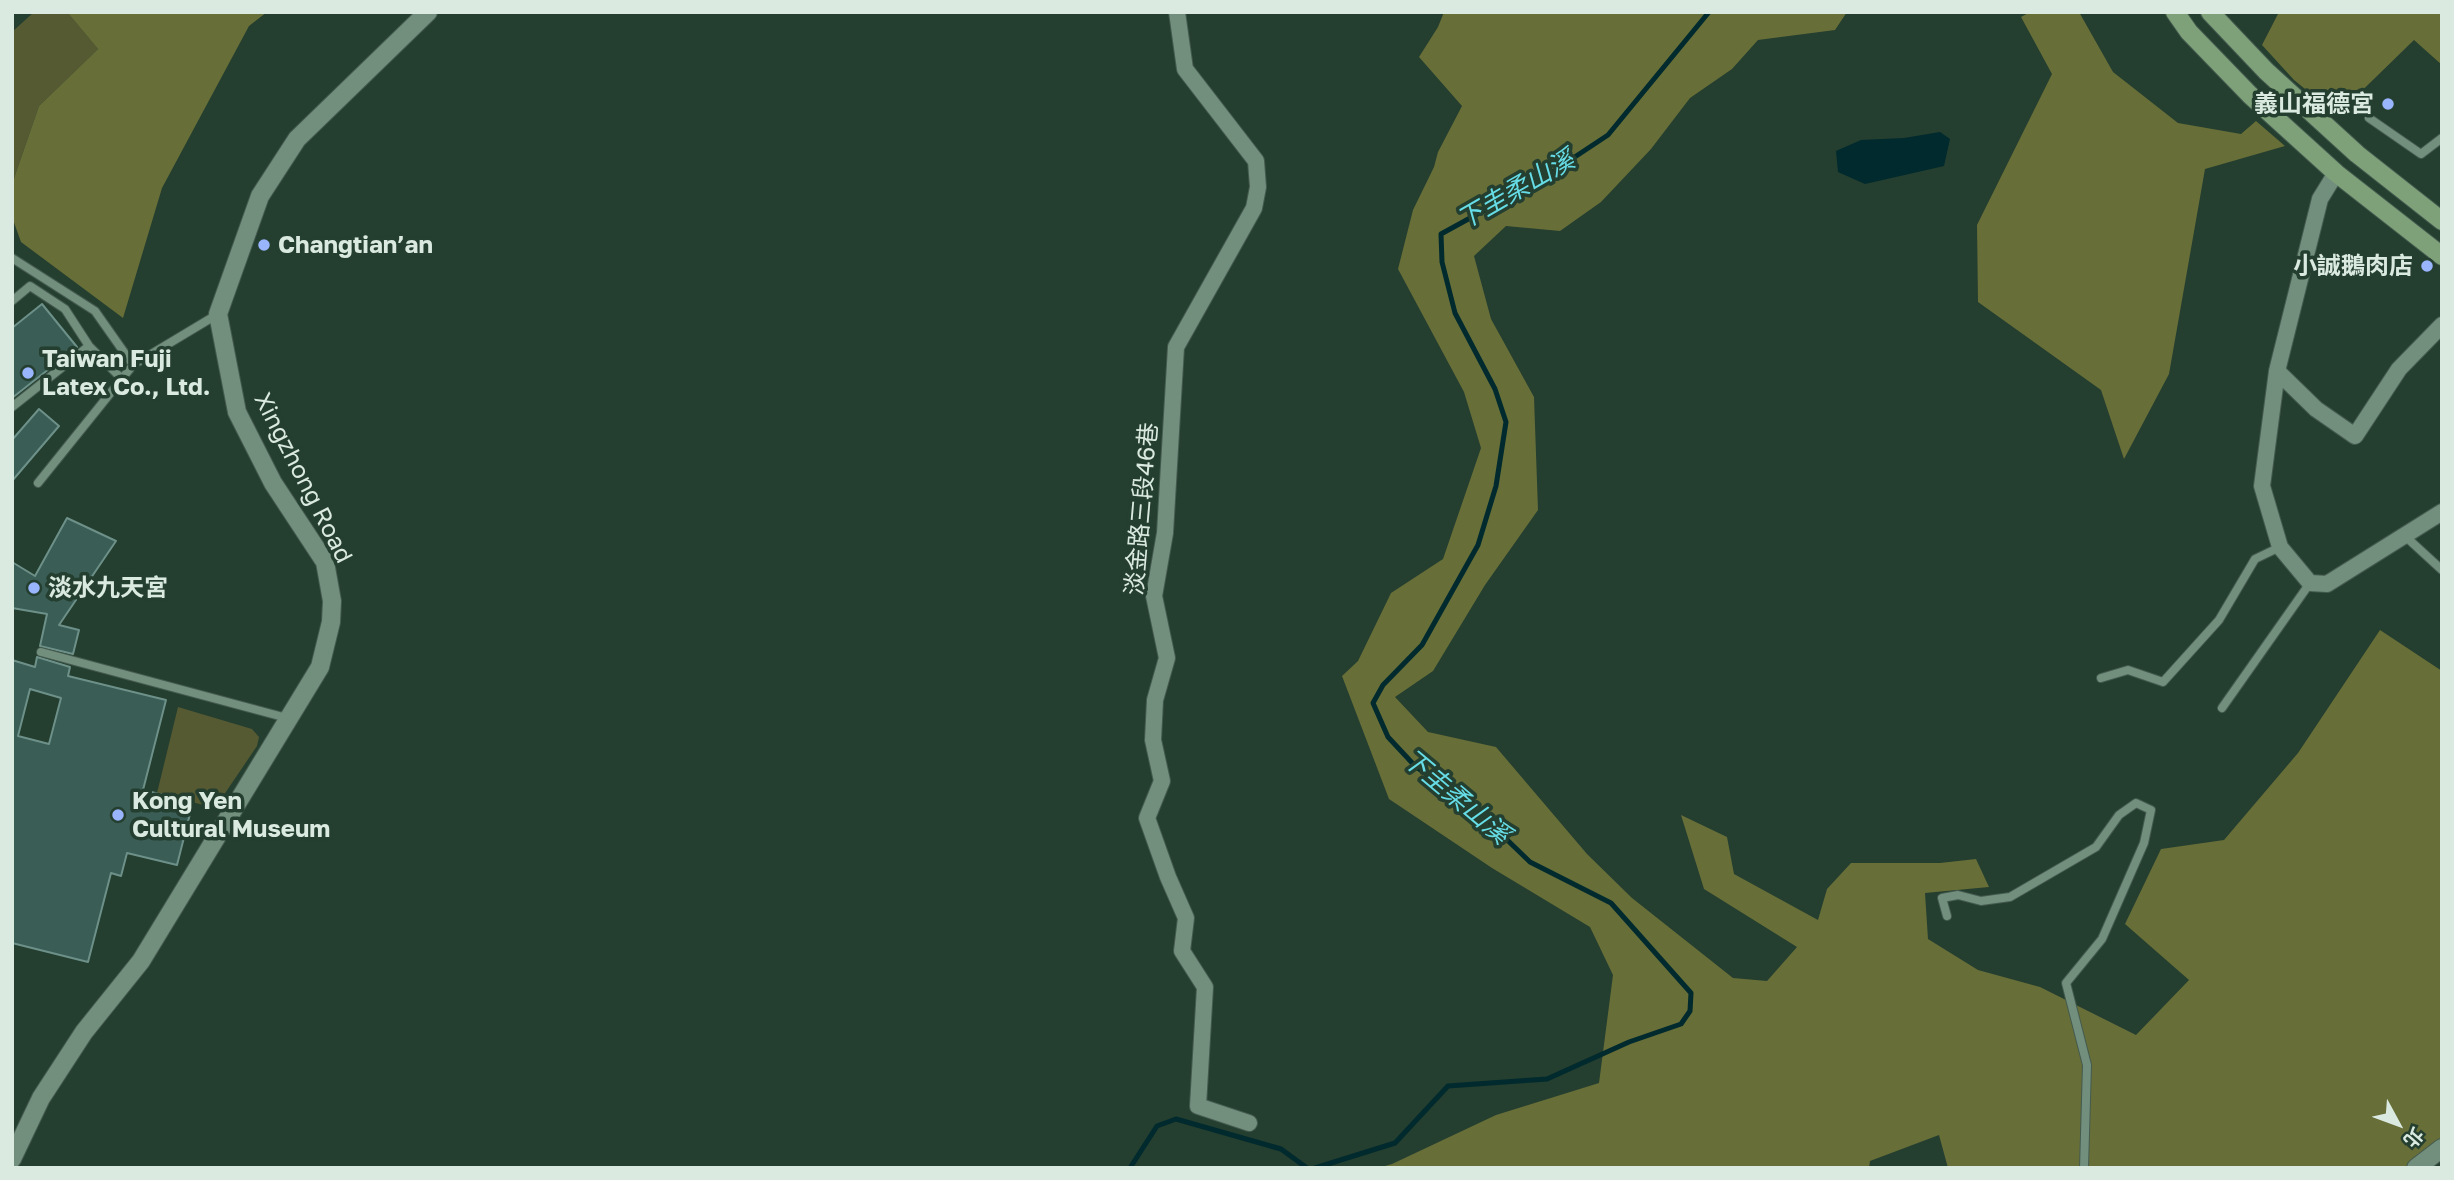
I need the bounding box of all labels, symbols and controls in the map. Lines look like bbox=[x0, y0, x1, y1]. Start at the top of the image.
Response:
place label: 義山福德宮 bbox=[2254, 90, 2374, 118]
marker: 義山福德宮 bbox=[2380, 96, 2396, 112]
water label: 下圭柔山溪 bbox=[1452, 144, 1580, 236]
place label: Changtian’an bbox=[278, 231, 433, 259]
marker: Changtian’an bbox=[256, 237, 272, 253]
place label: 小誠鵝肉店 bbox=[2293, 252, 2413, 280]
marker: 小誠鵝肉店 bbox=[2419, 258, 2435, 274]
place label: Taiwan Fuji Latex Co., Ltd. bbox=[42, 345, 210, 401]
marker: Taiwan Fuji Latex Co., Ltd. bbox=[20, 365, 36, 381]
street label: Xingzhong Road bbox=[248, 388, 358, 568]
street label: 淡金路三段46巷 bbox=[1120, 421, 1164, 597]
place label: 淡水九天宮 bbox=[48, 574, 168, 602]
marker: 淡水九天宮 bbox=[26, 580, 42, 596]
water label: 下圭柔山溪 bbox=[1396, 743, 1516, 851]
place label: Kong Yen Cultural Museum bbox=[132, 787, 330, 843]
marker: Kong Yen Cultural Museum bbox=[110, 807, 126, 823]
north arrow bbox=[2363, 1089, 2433, 1159]
text: 北 bbox=[2399, 1123, 2429, 1153]

